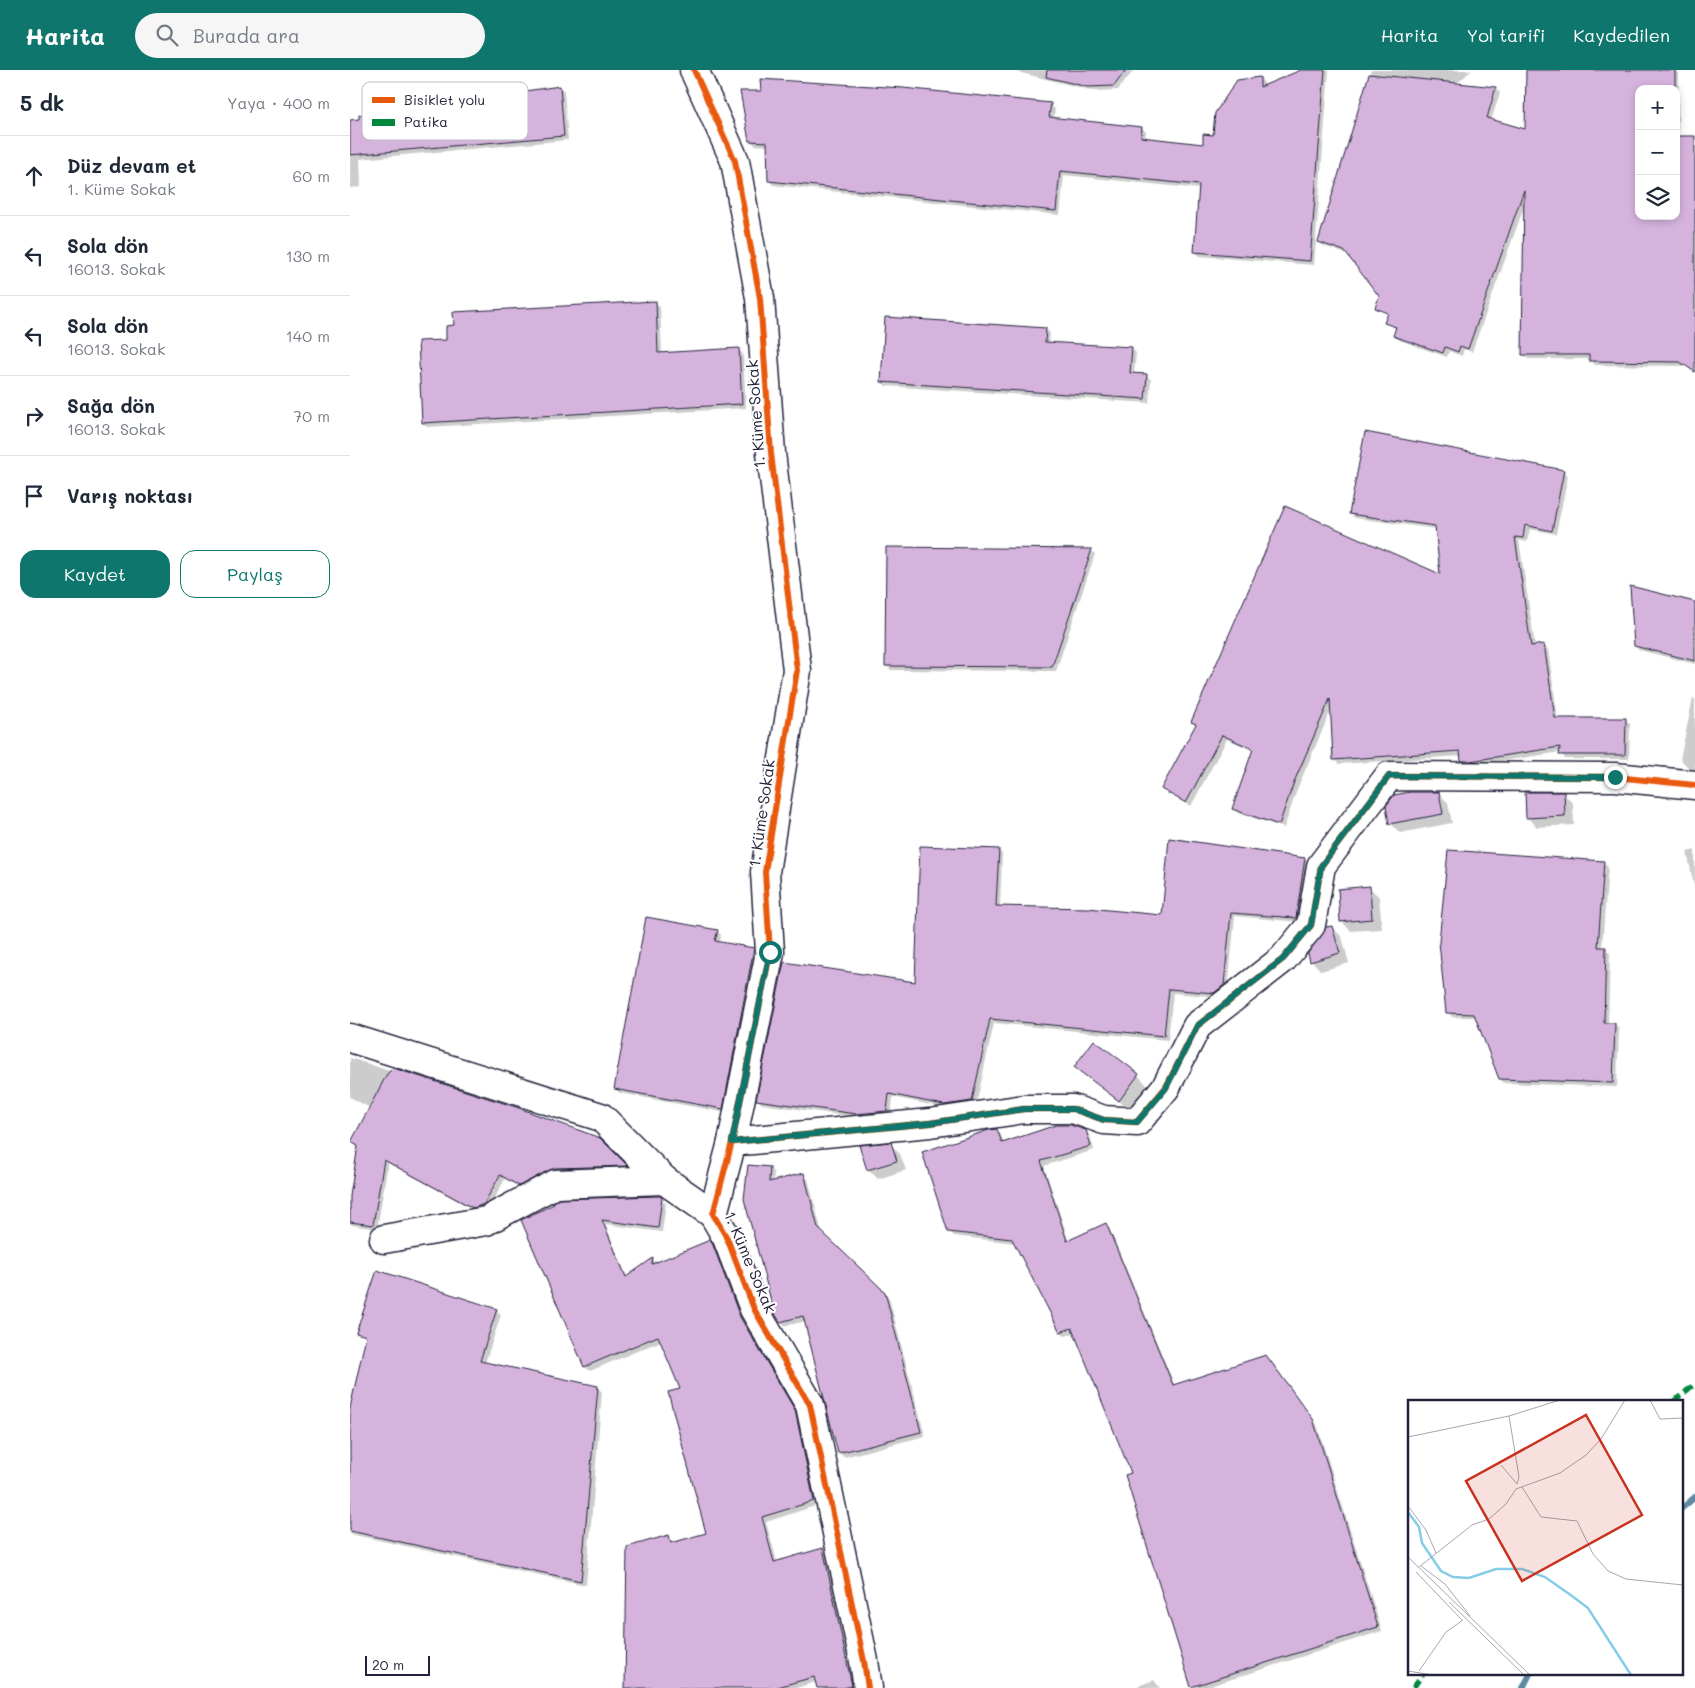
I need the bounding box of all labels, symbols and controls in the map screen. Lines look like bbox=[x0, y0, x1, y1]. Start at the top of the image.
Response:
search box bbox=[135, 13, 485, 58]
text: Harita bbox=[25, 20, 105, 51]
icon: search bbox=[153, 21, 181, 49]
text: Burada ara bbox=[193, 23, 300, 48]
text: Harita bbox=[1381, 23, 1438, 47]
text: Yol tarifi bbox=[1466, 23, 1545, 47]
text: Kaydedilen bbox=[1573, 23, 1670, 47]
legend bbox=[362, 82, 528, 140]
map controls bbox=[1635, 85, 1680, 220]
button: + bbox=[1635, 85, 1680, 130]
text: 5 dk bbox=[20, 89, 64, 116]
text: Bisiklet yolu bbox=[404, 90, 485, 109]
text: Yaya · 400 m bbox=[227, 92, 330, 113]
text: Patika bbox=[404, 112, 448, 131]
button: − bbox=[1635, 130, 1680, 175]
text: Düz devam et bbox=[67, 153, 196, 178]
icon: ahead bbox=[20, 162, 48, 190]
text: 60 m bbox=[293, 165, 330, 186]
button: layers bbox=[1635, 175, 1680, 220]
text: 1. Küme Sokak bbox=[67, 178, 176, 199]
text: Sola dön bbox=[67, 233, 149, 258]
icon: left bbox=[20, 242, 48, 270]
text: 130 m bbox=[286, 245, 330, 266]
text: 16013. Sokak bbox=[67, 258, 166, 279]
text: Sola dön bbox=[67, 313, 149, 338]
icon: left bbox=[20, 322, 48, 350]
text: 140 m bbox=[286, 325, 330, 346]
text: 16013. Sokak bbox=[67, 338, 166, 359]
street label: 1. Küme Sokak bbox=[741, 359, 769, 469]
text: Sağa dön bbox=[67, 393, 155, 418]
icon: right bbox=[20, 402, 48, 430]
text: 70 m bbox=[293, 405, 330, 426]
text: 16013. Sokak bbox=[67, 418, 166, 439]
icon: arrive bbox=[20, 482, 48, 510]
text: Varış noktası bbox=[67, 483, 193, 508]
button: Kaydet bbox=[20, 550, 170, 598]
button: Paylaş bbox=[180, 550, 330, 598]
street label: 1. Küme Sokak bbox=[743, 758, 779, 868]
route end bbox=[1604, 766, 1627, 789]
route start bbox=[759, 941, 782, 964]
street label: 1. Küme Sokak bbox=[720, 1208, 782, 1316]
inset map bbox=[1408, 1400, 1682, 1676]
scale bar bbox=[365, 1653, 430, 1676]
text: 20 m bbox=[372, 1655, 404, 1674]

